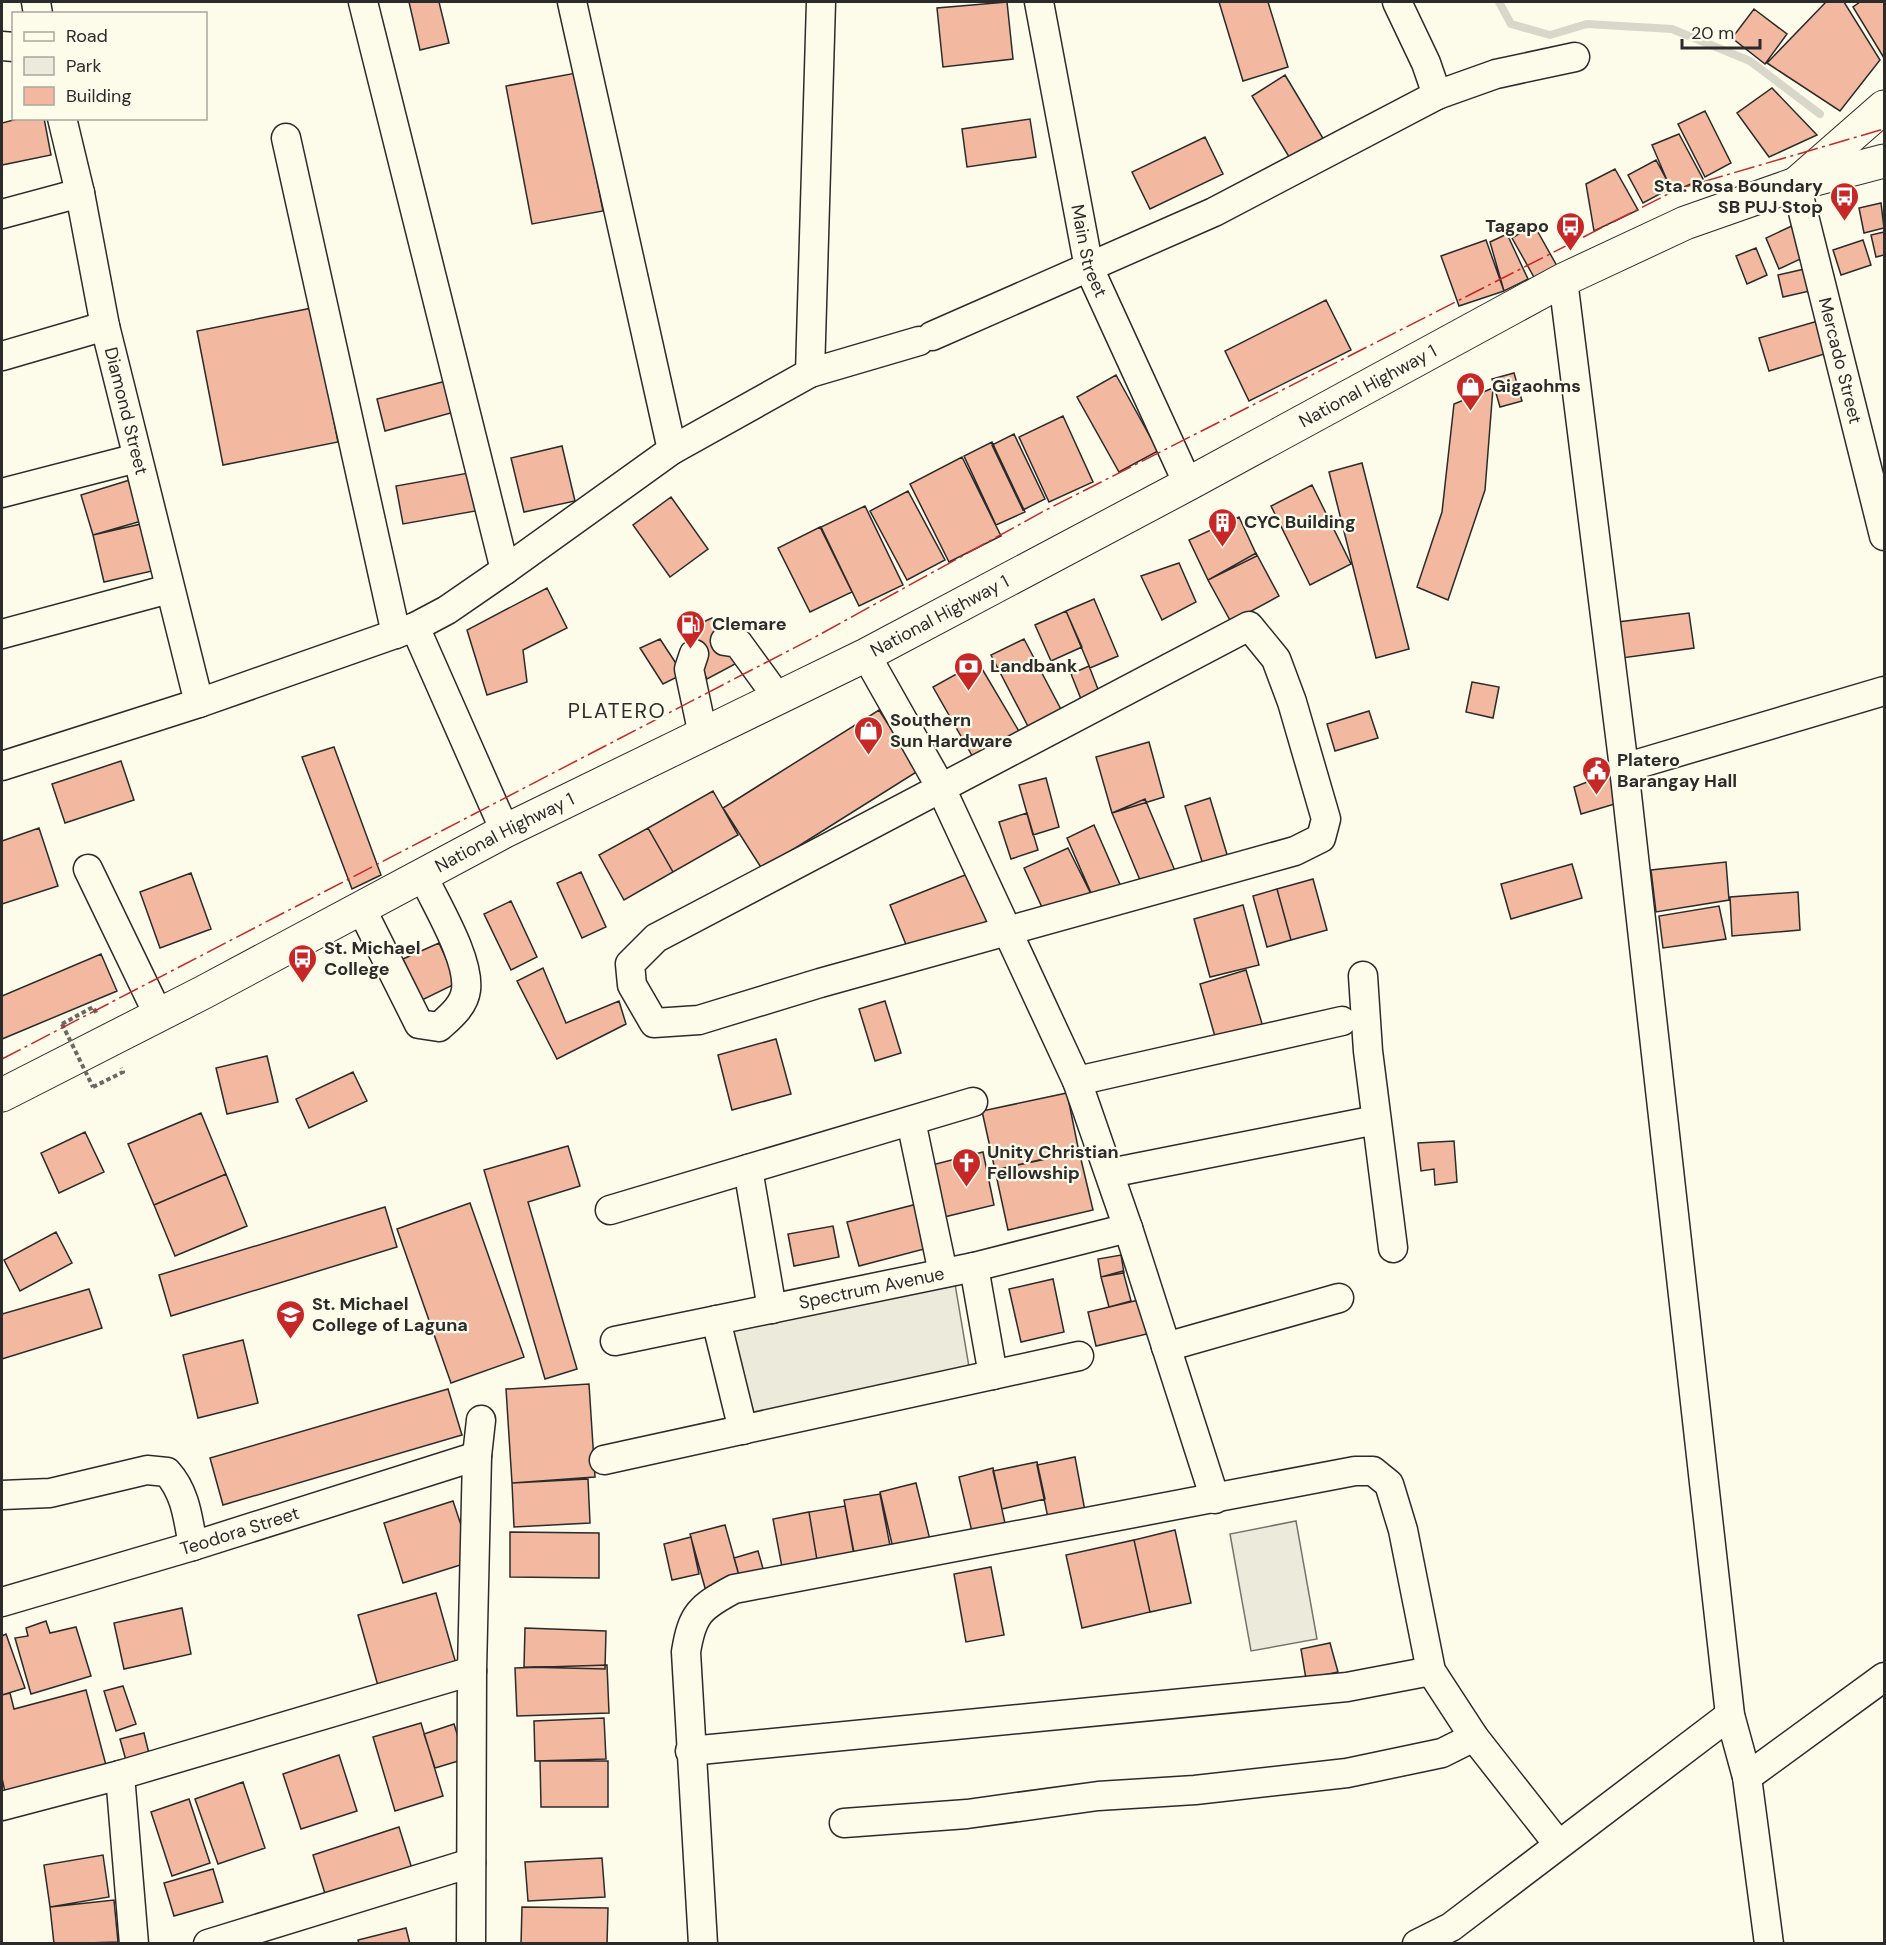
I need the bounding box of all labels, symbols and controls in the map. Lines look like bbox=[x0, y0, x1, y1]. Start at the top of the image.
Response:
legend bbox=[12, 12, 207, 120]
scale bar bbox=[1682, 12, 1760, 50]
text: 20 m bbox=[1691, 21, 1734, 45]
text: Road bbox=[66, 24, 108, 48]
text: Park bbox=[66, 54, 102, 78]
text: Building bbox=[66, 84, 131, 108]
place label: Sta. Rosa Boundary SB PUJ Stop bbox=[1654, 174, 1823, 219]
bus stop icon: Sta. Rosa Boundary SB PUJ Stop bbox=[1828, 180, 1860, 222]
street label: Main Street bbox=[1065, 202, 1113, 301]
bus stop icon: Tagapo bbox=[1554, 210, 1586, 252]
place label: Tagapo bbox=[1485, 214, 1549, 238]
street label: Mercado Street bbox=[1813, 295, 1868, 426]
street label: National Highway 1 bbox=[1295, 339, 1441, 433]
street label: Diamond Street bbox=[99, 345, 154, 477]
shop icon: Gigaohms bbox=[1455, 370, 1487, 412]
place label: Gigaohms bbox=[1492, 374, 1581, 398]
building icon: CYC Building bbox=[1207, 506, 1239, 548]
place label: CYC Building bbox=[1244, 510, 1356, 534]
street label: National Highway 1 bbox=[866, 569, 1013, 663]
fuel station icon: Clemare bbox=[675, 608, 707, 650]
place label: Clemare bbox=[712, 612, 787, 636]
bank icon: Landbank bbox=[953, 650, 985, 692]
place label: Landbank bbox=[990, 654, 1078, 678]
district label: PLATERO bbox=[568, 697, 666, 725]
place label: Southern Sun Hardware bbox=[890, 708, 1013, 753]
shop icon: Southern Sun Hardware bbox=[853, 714, 885, 756]
place label: Platero Barangay Hall bbox=[1617, 748, 1737, 793]
public building icon: Platero Barangay Hall bbox=[1580, 754, 1612, 796]
street label: National Highway 1 bbox=[431, 787, 578, 878]
place label: St. Michael College bbox=[324, 936, 421, 981]
bus stop icon: St. Michael College bbox=[287, 942, 319, 984]
place label: Unity Christian Fellowship bbox=[987, 1140, 1119, 1185]
church icon: Unity Christian Fellowship bbox=[950, 1146, 982, 1188]
street label: Spectrum Avenue bbox=[797, 1261, 947, 1315]
place label: St. Michael College of Laguna bbox=[312, 1292, 468, 1337]
school or university icon: St. Michael College of Laguna bbox=[275, 1298, 307, 1340]
street label: Teodora Street bbox=[177, 1501, 302, 1561]

